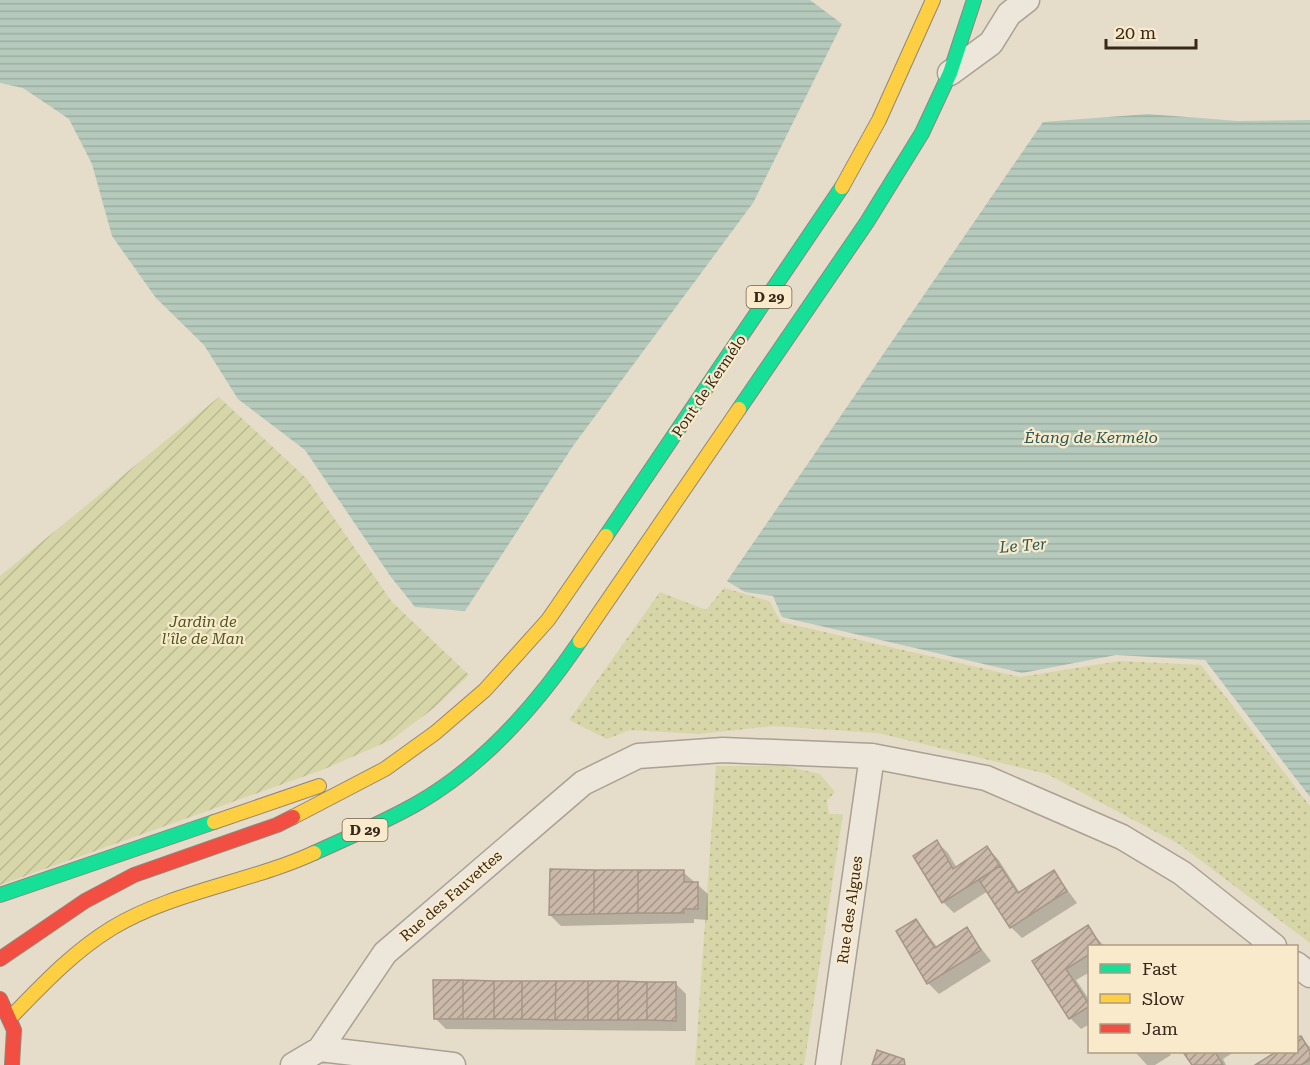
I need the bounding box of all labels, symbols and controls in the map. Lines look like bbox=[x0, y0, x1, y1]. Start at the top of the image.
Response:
scale bar bbox=[1106, 12, 1196, 50]
text: 20 m bbox=[1115, 22, 1156, 43]
road number: D 29 bbox=[746, 286, 792, 308]
street label: Pont de Kermélo bbox=[668, 331, 750, 441]
water label: Étang de Kermélo bbox=[1023, 428, 1158, 447]
water label: Le Ter bbox=[998, 534, 1048, 557]
park label: Jardin de l'île de Man bbox=[162, 613, 244, 648]
road number: D 29 bbox=[342, 819, 388, 841]
street label: Rue des Fauvettes bbox=[396, 847, 506, 945]
street label: Rue des Algues bbox=[834, 855, 866, 965]
legend bbox=[1088, 945, 1298, 1053]
text: Fast bbox=[1142, 958, 1177, 979]
text: Slow bbox=[1142, 988, 1184, 1009]
text: Jam bbox=[1142, 1018, 1178, 1039]

